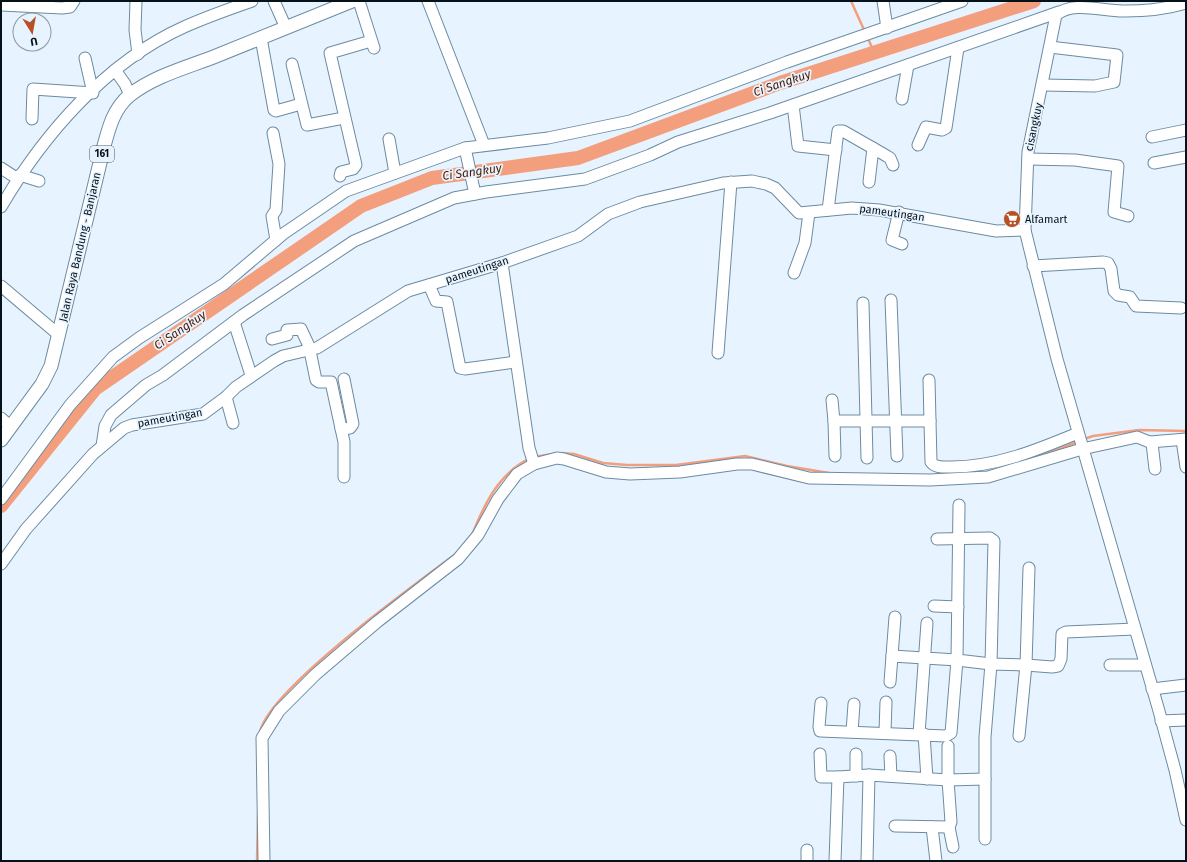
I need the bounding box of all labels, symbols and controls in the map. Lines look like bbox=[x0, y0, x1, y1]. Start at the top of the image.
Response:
north arrow bbox=[12, 12, 52, 52]
text: U bbox=[29, 34, 39, 48]
water label: Ci Sangkuy bbox=[752, 66, 814, 99]
street label: cisangkuy bbox=[1023, 101, 1046, 152]
road number: 161 bbox=[90, 146, 114, 162]
water label: Ci Sangkuy bbox=[442, 161, 504, 183]
street label: Jalan Raya Bandung - Banjaran bbox=[56, 171, 104, 323]
street label: pameutingan bbox=[859, 202, 925, 224]
supermarket icon: Alfamart bbox=[1002, 209, 1022, 229]
place label: Alfamart bbox=[1025, 213, 1068, 226]
street label: pameutingan bbox=[444, 254, 510, 286]
water label: Ci Sangkuy bbox=[151, 307, 210, 352]
street label: pameutingan bbox=[137, 406, 203, 430]

